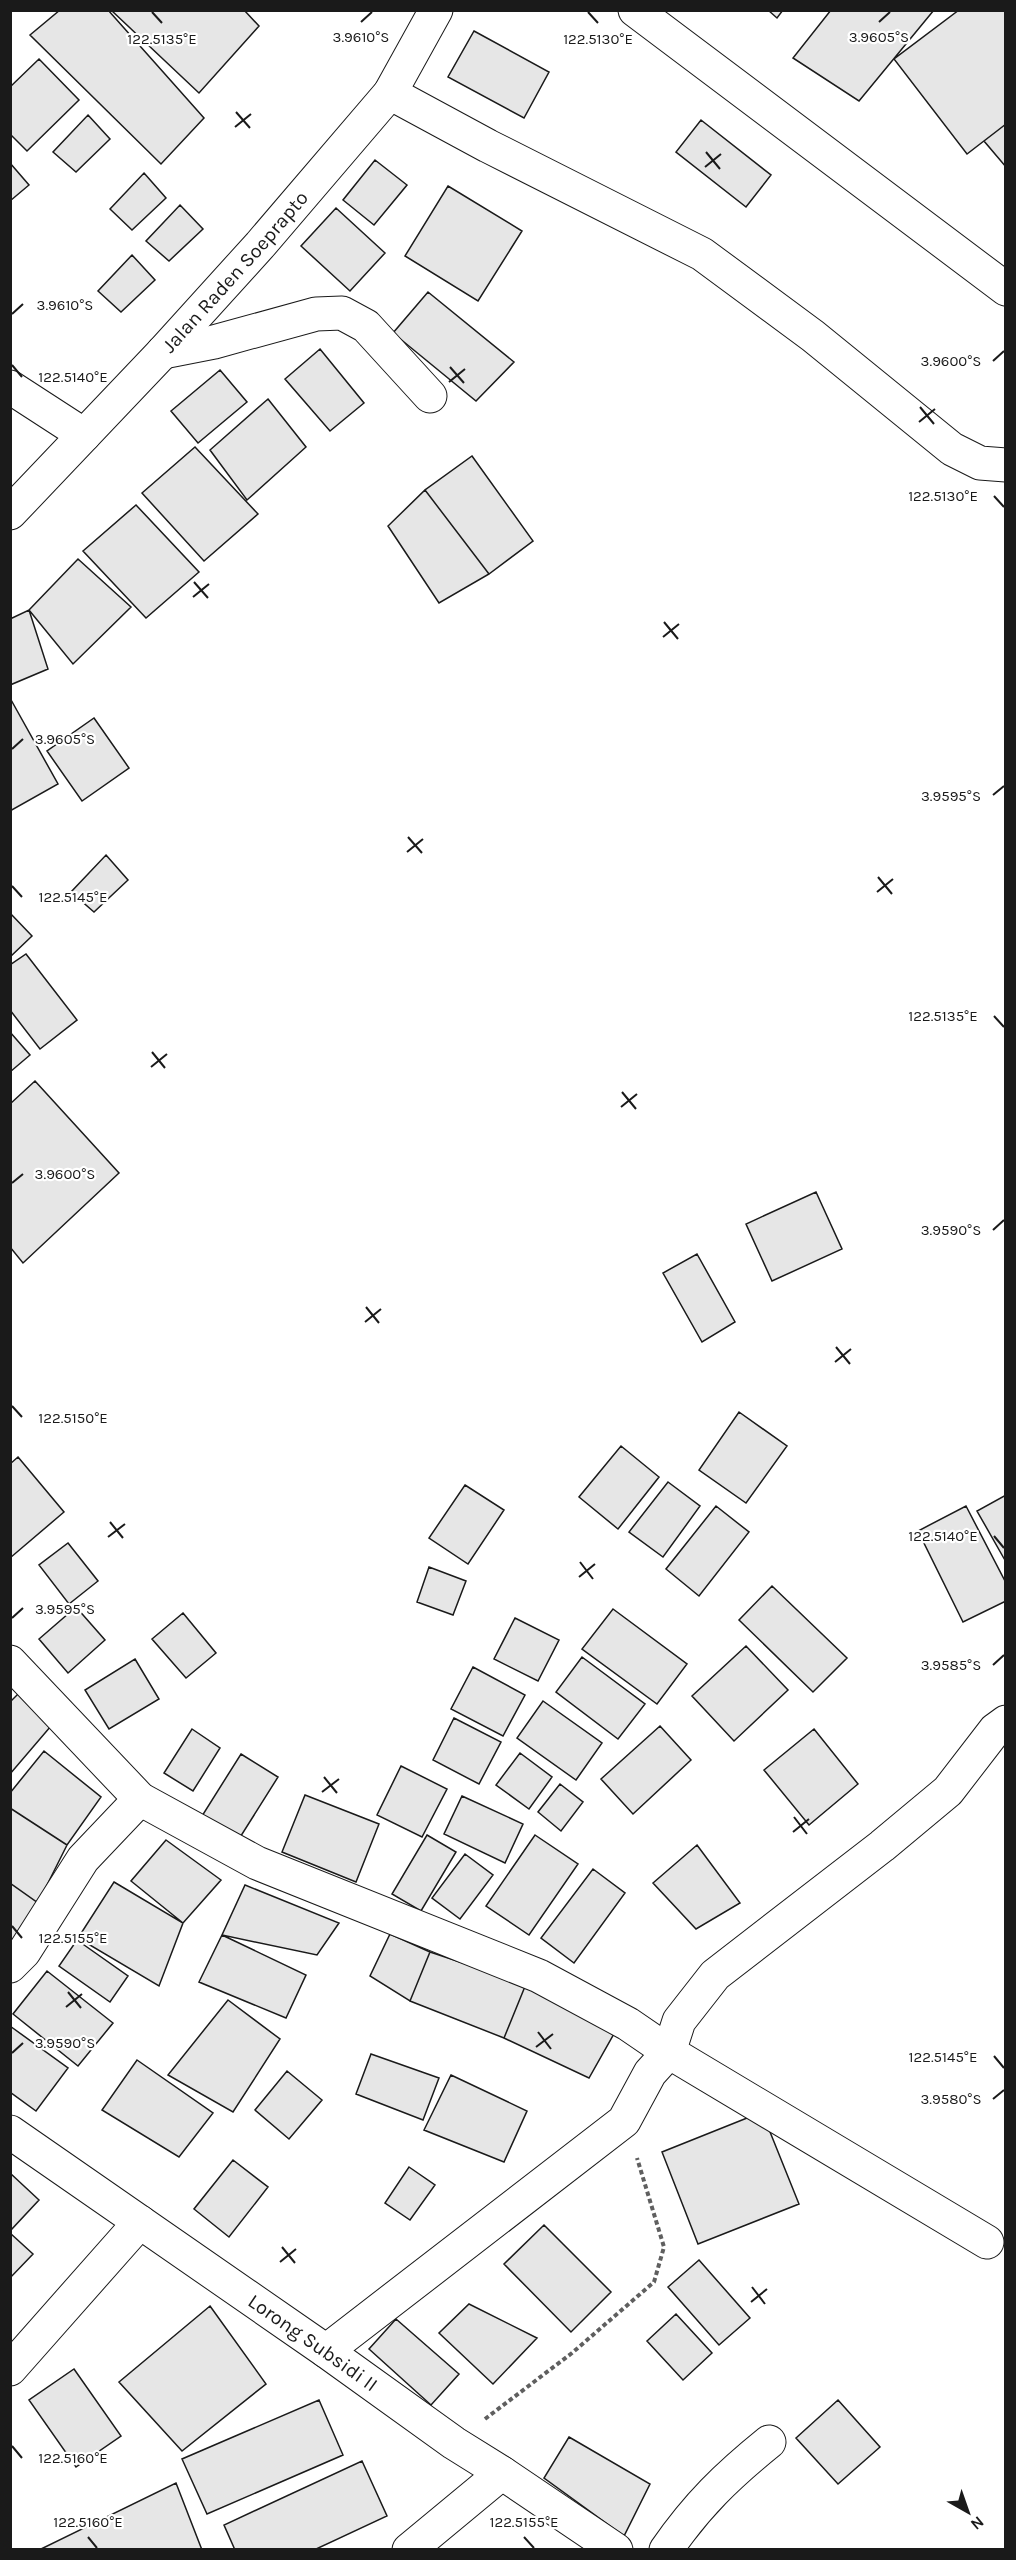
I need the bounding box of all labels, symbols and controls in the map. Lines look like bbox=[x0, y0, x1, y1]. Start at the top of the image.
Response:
text: 3.9610°S bbox=[333, 28, 389, 46]
text: 3.9605°S bbox=[849, 28, 909, 46]
text: 122.5135°E bbox=[127, 30, 197, 48]
text: 122.5130°E bbox=[563, 30, 633, 48]
street label: Jalan Raden Soeprapto bbox=[157, 186, 313, 357]
text: 3.9610°S bbox=[37, 296, 93, 314]
text: 3.9600°S bbox=[921, 352, 981, 370]
text: 122.5140°E bbox=[38, 368, 108, 386]
text: 122.5130°E bbox=[908, 487, 978, 505]
text: 3.9605°S bbox=[35, 730, 95, 748]
text: 3.9595°S bbox=[921, 787, 981, 805]
text: 122.5145°E bbox=[39, 888, 107, 906]
text: 122.5135°E bbox=[908, 1007, 978, 1025]
text: 3.9600°S bbox=[35, 1165, 95, 1183]
text: 3.9590°S bbox=[921, 1221, 981, 1239]
text: 122.5150°E bbox=[38, 1409, 108, 1427]
text: 122.5140°E bbox=[908, 1527, 978, 1545]
text: 3.9595°S bbox=[35, 1600, 95, 1618]
text: 3.9585°S bbox=[921, 1656, 981, 1674]
text: 122.5155°E bbox=[39, 1929, 107, 1947]
text: 3.9590°S bbox=[35, 2034, 95, 2052]
text: 122.5145°E bbox=[909, 2048, 977, 2066]
text: 3.9580°S bbox=[921, 2090, 982, 2108]
street label: Lorong Subsidi II bbox=[244, 2289, 382, 2396]
text: 122.5160°E bbox=[38, 2449, 108, 2467]
north arrow bbox=[938, 2482, 998, 2542]
text: N bbox=[967, 2512, 988, 2534]
text: 122.5160°E bbox=[53, 2513, 123, 2531]
text: 122.5155°E bbox=[490, 2513, 558, 2531]

